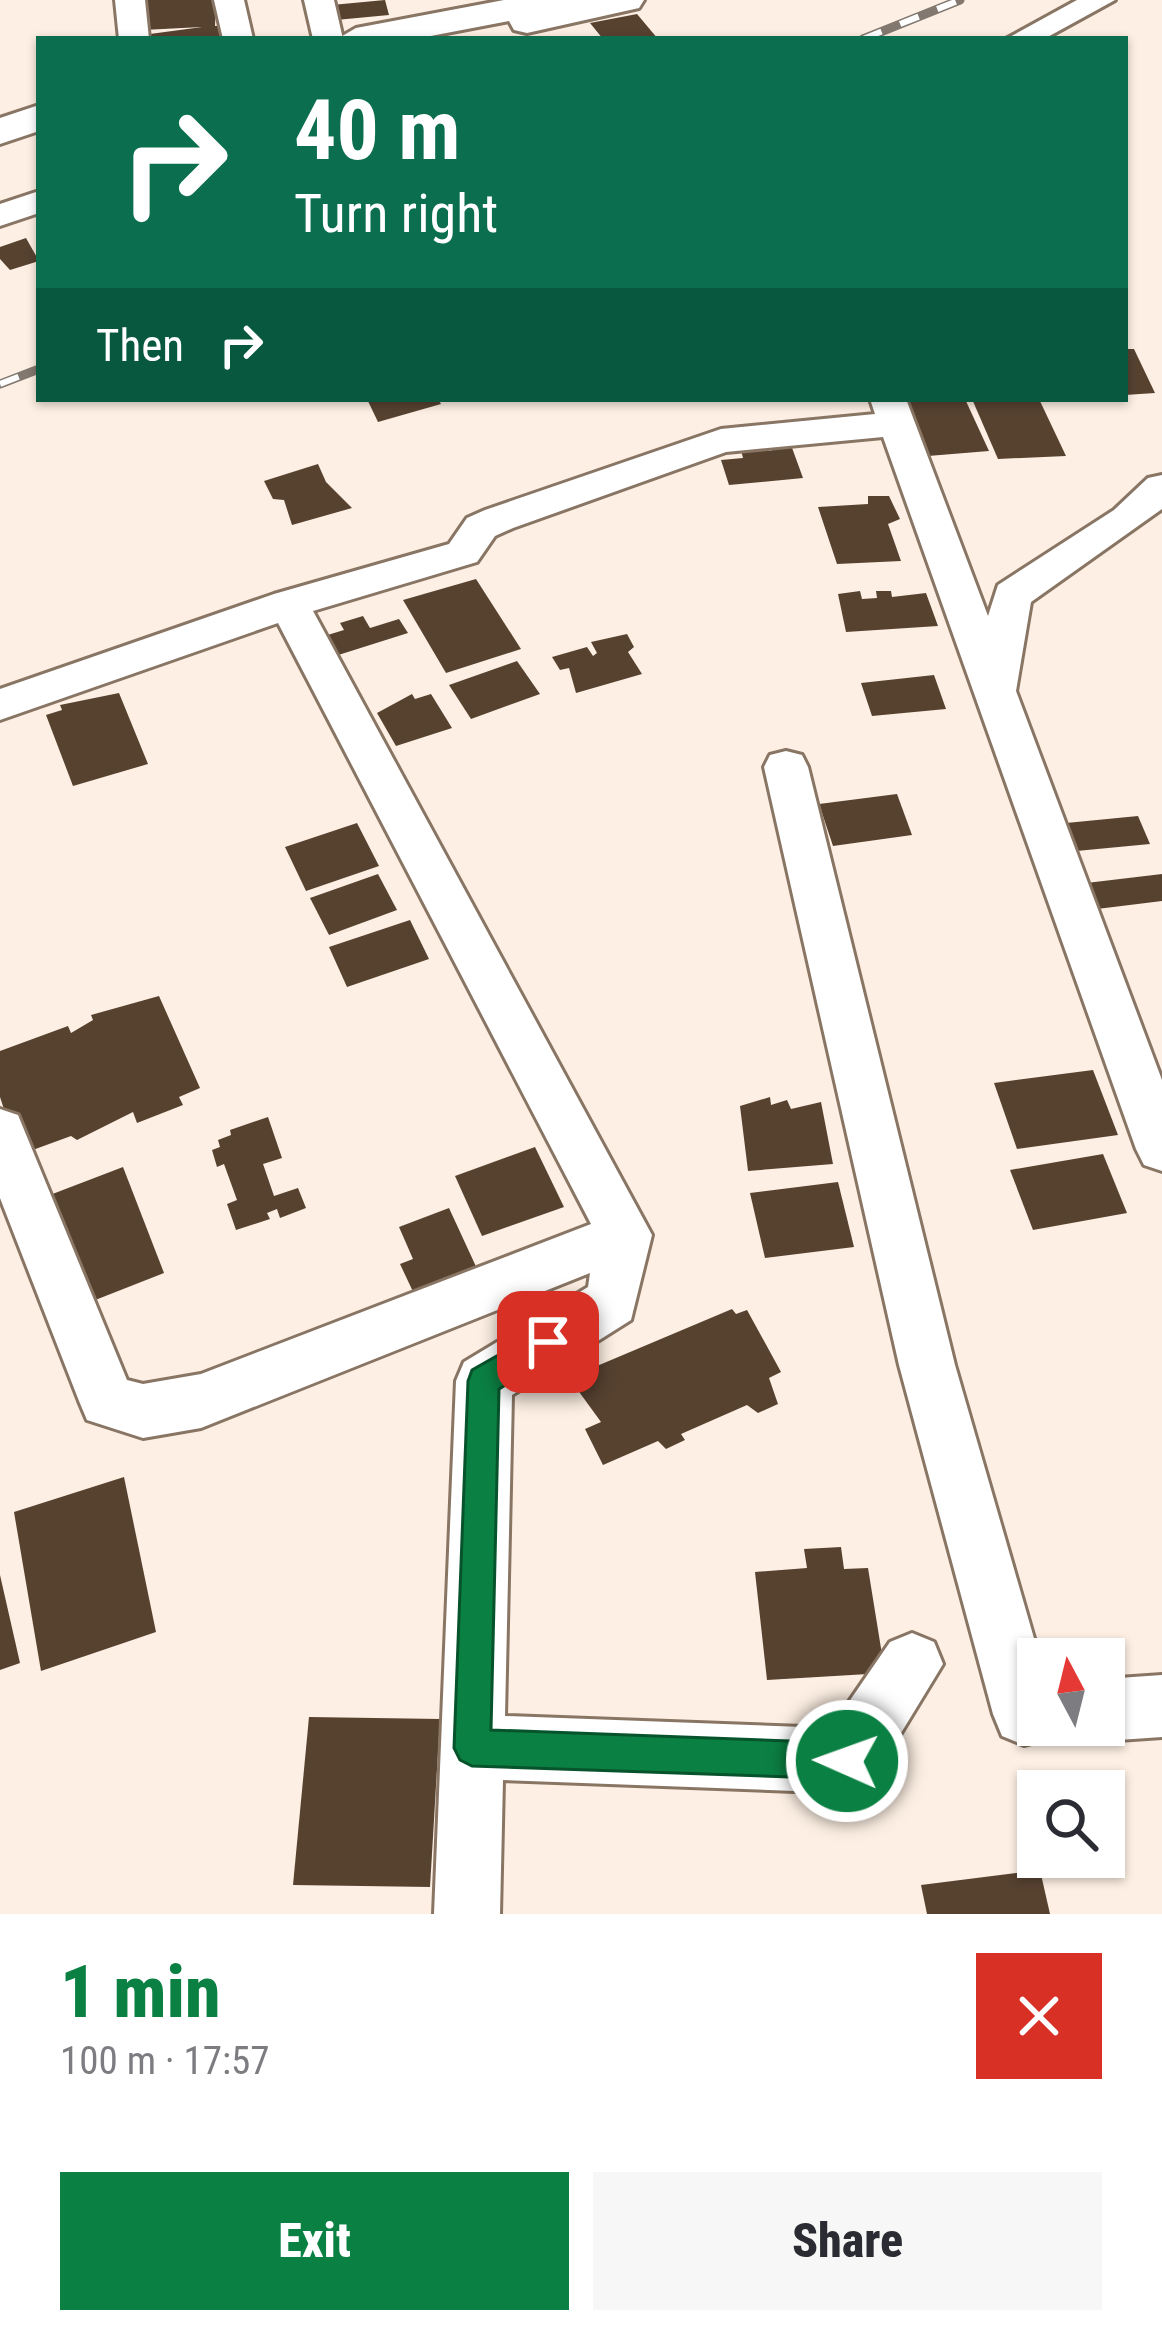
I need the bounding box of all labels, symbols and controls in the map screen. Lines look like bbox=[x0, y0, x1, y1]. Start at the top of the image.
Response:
text: 40 m bbox=[294, 81, 461, 180]
icon: right bbox=[96, 84, 252, 240]
text: Turn right bbox=[294, 182, 498, 245]
icon: right bbox=[208, 312, 274, 378]
text: Then bbox=[96, 319, 184, 372]
pin bbox=[497, 1291, 599, 1393]
icon: arrive bbox=[515, 1309, 581, 1375]
north arrow bbox=[1017, 1638, 1125, 1746]
map controls bbox=[1017, 1638, 1125, 1878]
position arrow bbox=[784, 1698, 910, 1824]
button: search bbox=[1017, 1770, 1125, 1878]
text: 1 min bbox=[60, 1950, 221, 2035]
button: close bbox=[976, 1953, 1102, 2079]
text: 100 m · 17:57 bbox=[60, 2038, 270, 2084]
button: Exit bbox=[60, 2172, 569, 2310]
button: Share bbox=[593, 2172, 1102, 2310]

